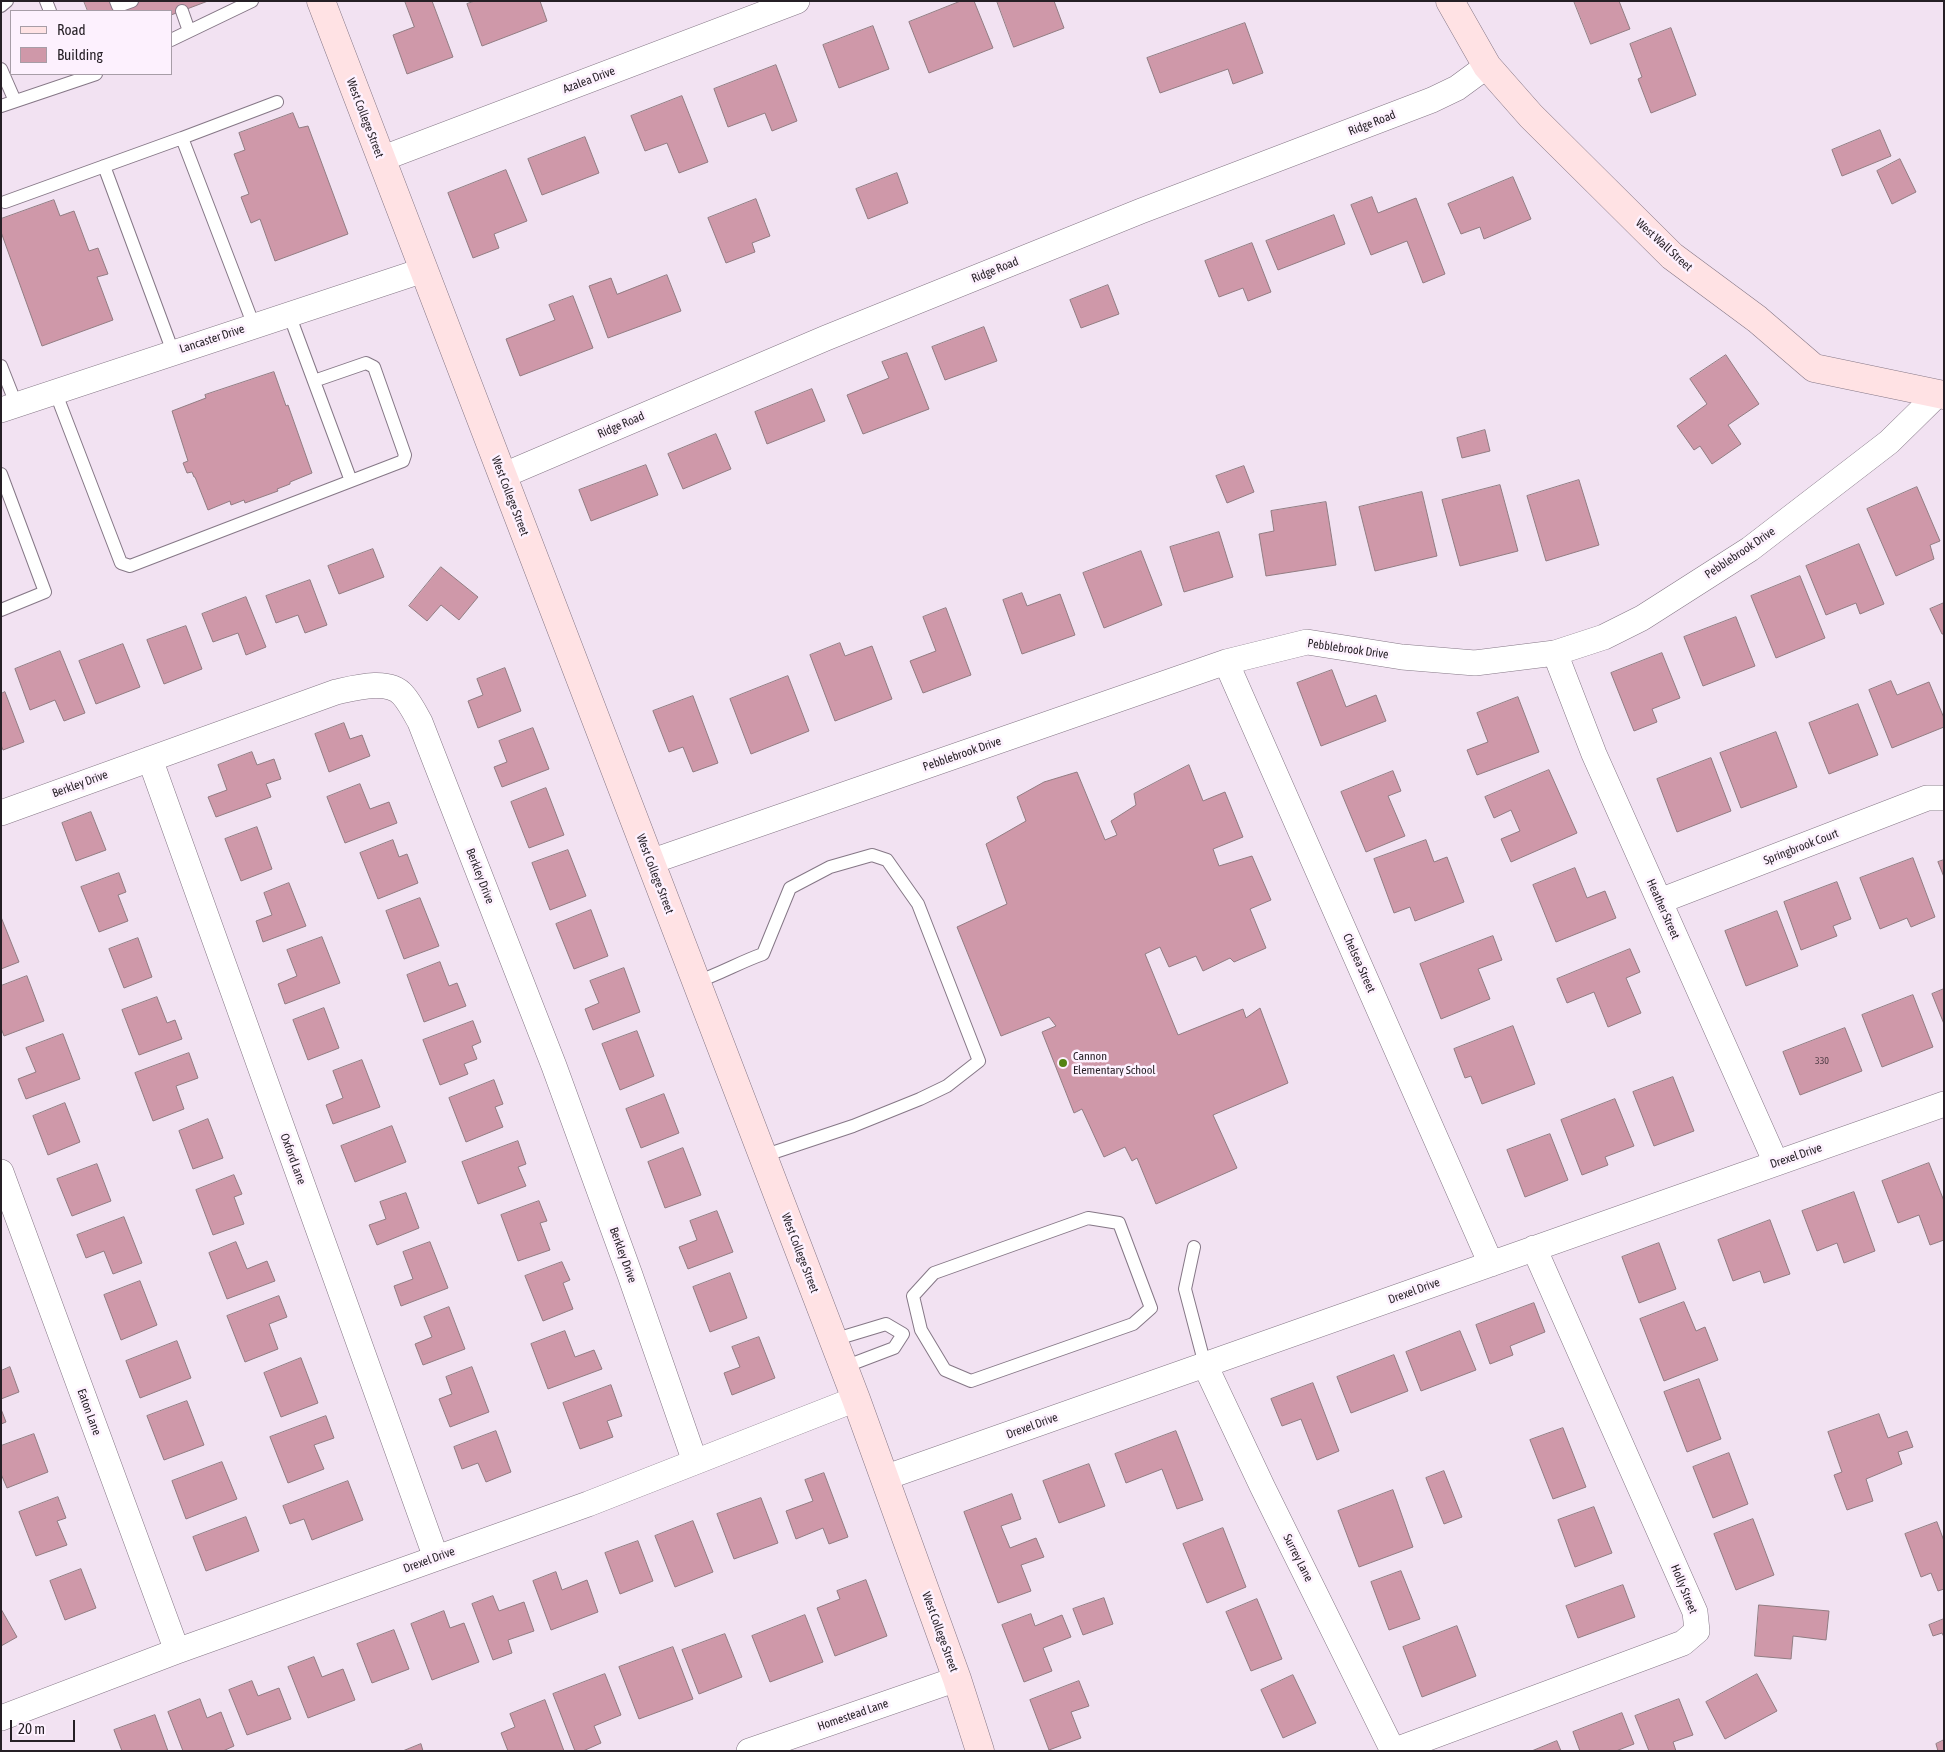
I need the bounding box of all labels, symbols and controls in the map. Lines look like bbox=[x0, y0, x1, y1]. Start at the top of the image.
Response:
legend bbox=[10, 10, 172, 75]
text: Road bbox=[57, 21, 86, 38]
text: Building bbox=[57, 46, 103, 63]
street label: Azalea Drive bbox=[561, 63, 617, 97]
street label: West College Street bbox=[343, 76, 387, 160]
street label: Ridge Road bbox=[1346, 107, 1398, 139]
street label: West Wall Street bbox=[1633, 216, 1695, 274]
street label: Ridge Road bbox=[969, 254, 1021, 286]
street label: Lancaster Drive bbox=[178, 322, 246, 356]
street label: Ridge Road bbox=[595, 409, 647, 441]
street label: West College Street bbox=[488, 454, 532, 538]
street label: Pebblebrook Drive bbox=[1702, 524, 1778, 582]
street label: Pebblebrook Drive bbox=[1306, 636, 1390, 662]
street label: Pebblebrook Drive bbox=[921, 734, 1003, 774]
street label: Berkley Drive bbox=[50, 767, 110, 801]
street label: Springbrook Court bbox=[1761, 826, 1841, 868]
street label: West College Street bbox=[633, 832, 677, 916]
street label: Berkley Drive bbox=[463, 846, 497, 906]
street label: Heather Street bbox=[1643, 877, 1683, 941]
street label: Chelsea Street bbox=[1340, 931, 1378, 995]
place label: Cannon Elementary School bbox=[1073, 1049, 1155, 1077]
house number: 330 bbox=[1815, 1055, 1829, 1067]
marker: Cannon Elementary School bbox=[1057, 1057, 1069, 1069]
street label: Oxford Lane bbox=[277, 1132, 309, 1186]
street label: Drexel Drive bbox=[1768, 1140, 1824, 1172]
street label: West College Street bbox=[778, 1211, 822, 1295]
street label: Berkley Drive bbox=[606, 1225, 640, 1285]
street label: Drexel Drive bbox=[1386, 1275, 1442, 1307]
street label: Eaton Lane bbox=[74, 1387, 104, 1437]
street label: Drexel Drive bbox=[1004, 1410, 1060, 1442]
street label: Surrey Lane bbox=[1280, 1532, 1316, 1584]
street label: Drexel Drive bbox=[401, 1544, 457, 1576]
street label: Holly Street bbox=[1668, 1562, 1700, 1616]
street label: West College Street bbox=[919, 1590, 961, 1674]
street label: Homestead Lane bbox=[816, 1696, 890, 1734]
scale bar bbox=[12, 1710, 78, 1742]
text: 20 m bbox=[18, 1720, 45, 1737]

